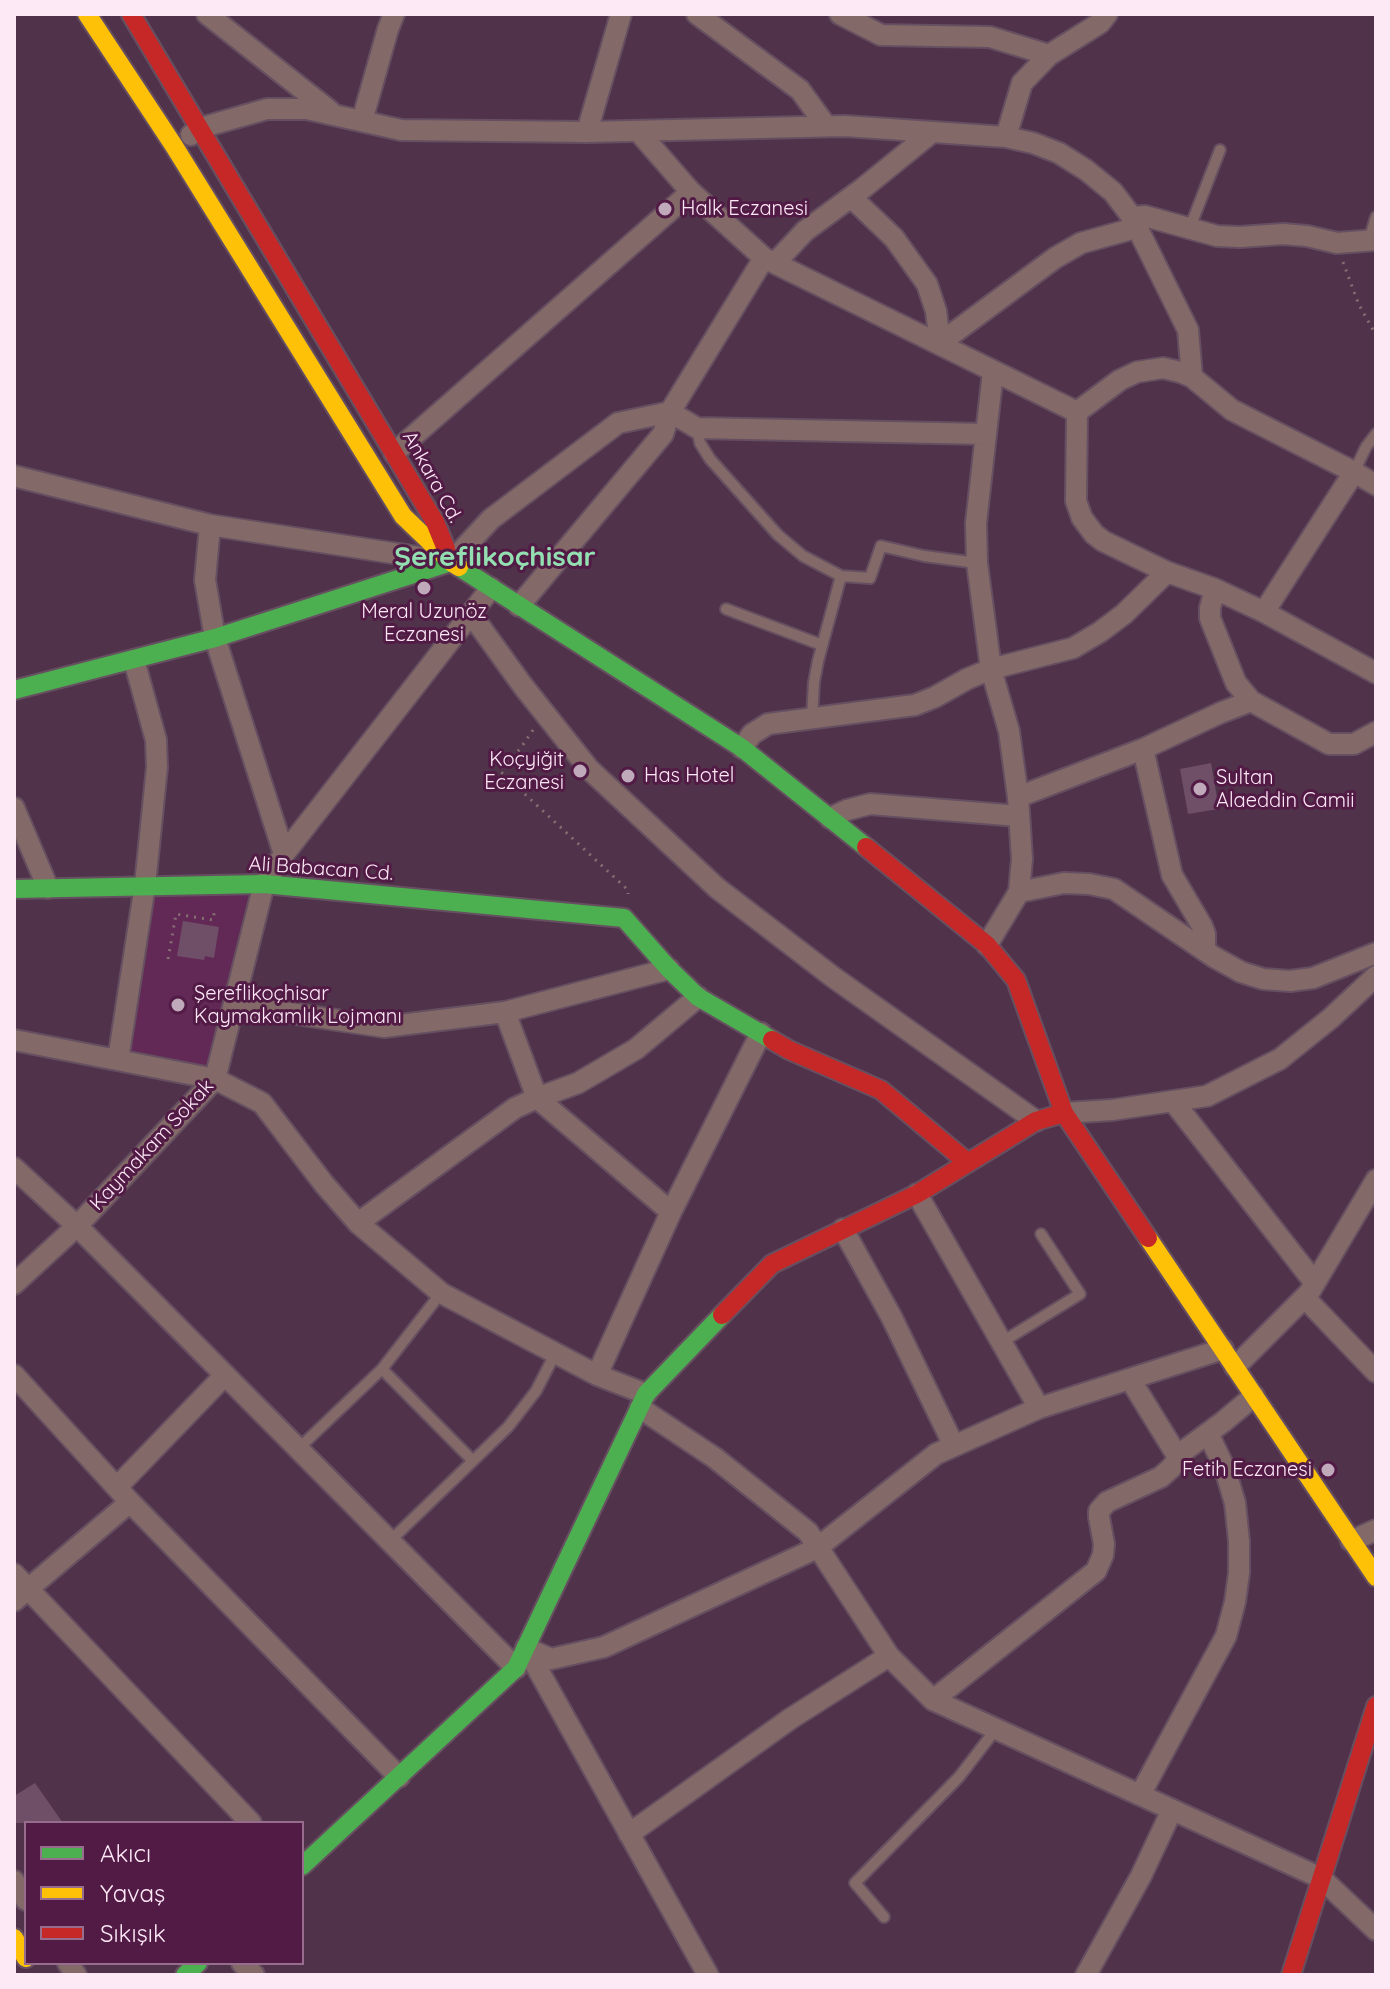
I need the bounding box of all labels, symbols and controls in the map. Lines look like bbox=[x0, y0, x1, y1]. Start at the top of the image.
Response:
place label: Halk Eczanesi bbox=[681, 197, 808, 221]
marker: Halk Eczanesi bbox=[656, 200, 674, 218]
street label: Ankara Cd. bbox=[397, 427, 467, 527]
district label: Şereflikoçhisar bbox=[394, 541, 596, 575]
marker: Meral Uzunöz Eczanesi bbox=[415, 579, 433, 597]
place label: Meral Uzunöz Eczanesi bbox=[361, 600, 487, 647]
place label: Koçyiğit Eczanesi bbox=[484, 748, 564, 795]
marker: Koçyiğit Eczanesi bbox=[571, 762, 589, 780]
place label: Has Hotel bbox=[644, 764, 734, 788]
place label: Sultan Alaeddin Camii bbox=[1216, 766, 1354, 813]
marker: Has Hotel bbox=[619, 767, 637, 785]
marker: Sultan Alaeddin Camii bbox=[1191, 780, 1209, 798]
street label: Ali Babacan Cd. bbox=[248, 852, 394, 886]
place label: Şereflikoçhisar Kaymakamlık Lojmanı bbox=[194, 982, 402, 1029]
marker: Şereflikoçhisar Kaymakamlık Lojmanı bbox=[169, 996, 187, 1014]
street label: Kaymakam Sokak bbox=[85, 1074, 219, 1216]
place label: Fetih Eczanesi bbox=[1182, 1458, 1312, 1482]
marker: Fetih Eczanesi bbox=[1319, 1461, 1337, 1479]
legend bbox=[24, 1821, 304, 1965]
text: Akıcı bbox=[100, 1838, 151, 1868]
text: Yavaş bbox=[100, 1878, 165, 1908]
text: Sıkışık bbox=[100, 1918, 166, 1948]

